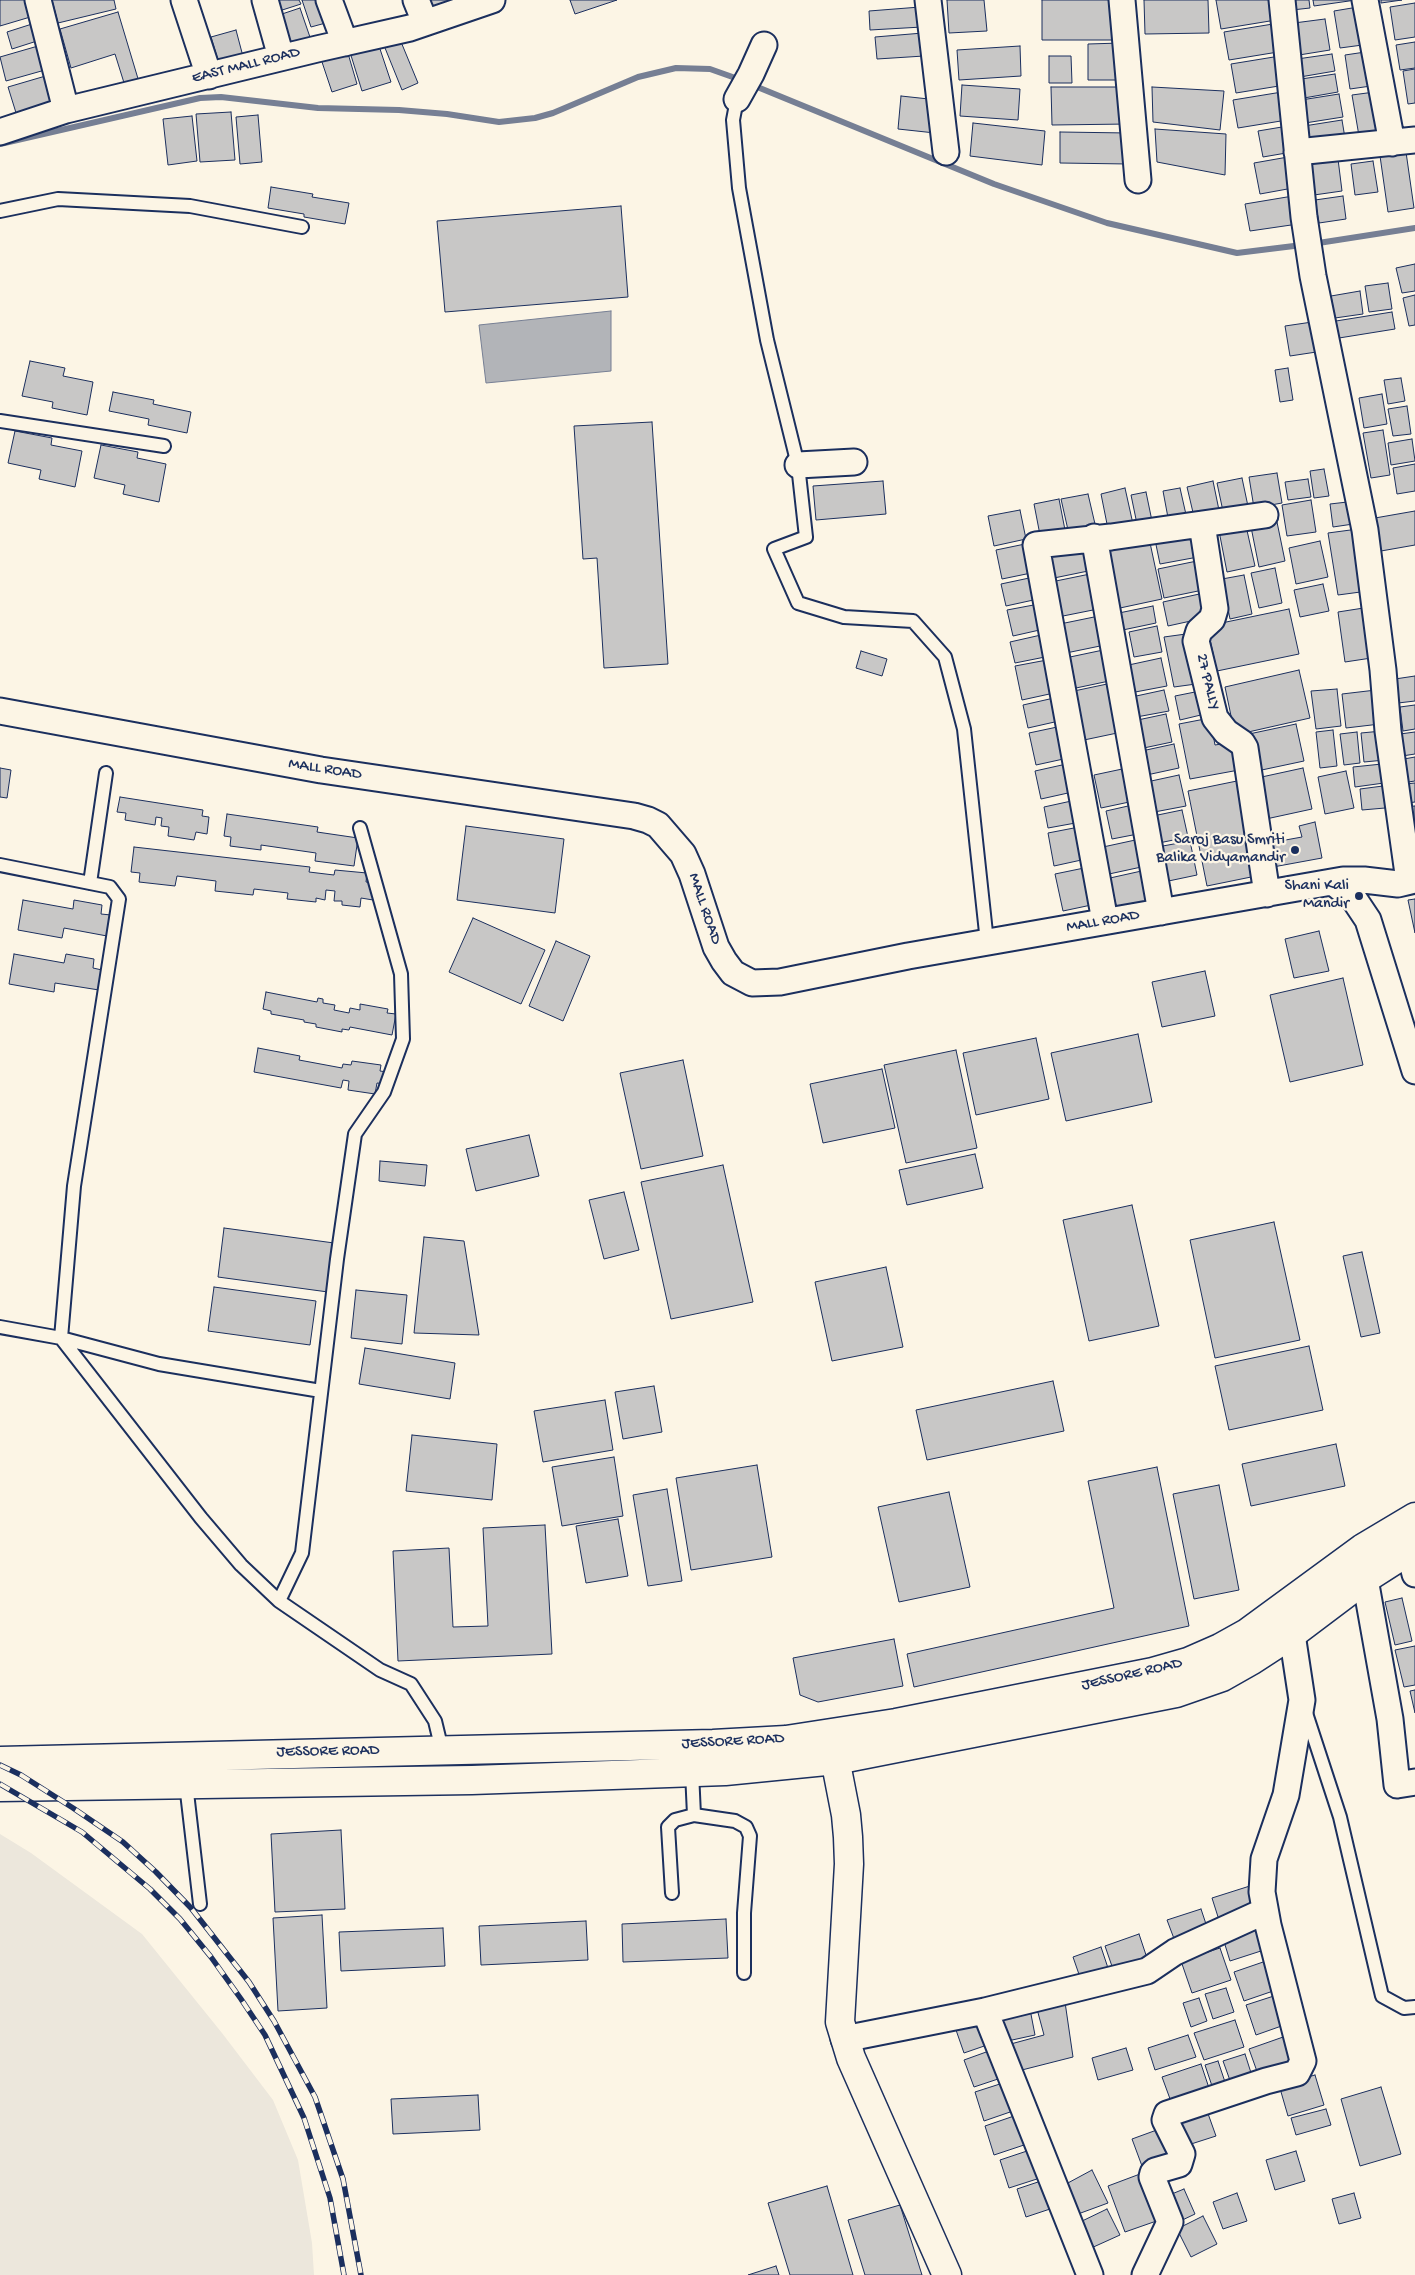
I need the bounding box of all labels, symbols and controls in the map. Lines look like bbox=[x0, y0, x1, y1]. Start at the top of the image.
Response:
street label: EAST MALL ROAD bbox=[190, 43, 302, 89]
street label: 27 PALLY bbox=[1191, 652, 1223, 712]
street label: MALL ROAD bbox=[287, 755, 363, 785]
place label: Saroj Basu Smriti Balika Vidyamandir bbox=[1156, 831, 1285, 869]
marker: Saroj Basu Smriti Balika Vidyamandir bbox=[1289, 844, 1301, 856]
street label: MALL ROAD bbox=[683, 871, 725, 947]
place label: Shani Kali Mandir bbox=[1285, 877, 1349, 915]
marker: Shani Kali Mandir bbox=[1353, 890, 1365, 902]
street label: MALL ROAD bbox=[1065, 906, 1141, 938]
street label: JESSORE ROAD bbox=[1080, 1654, 1184, 1696]
street label: JESSORE ROAD bbox=[681, 1730, 785, 1754]
street label: JESSORE ROAD bbox=[276, 1742, 380, 1762]

